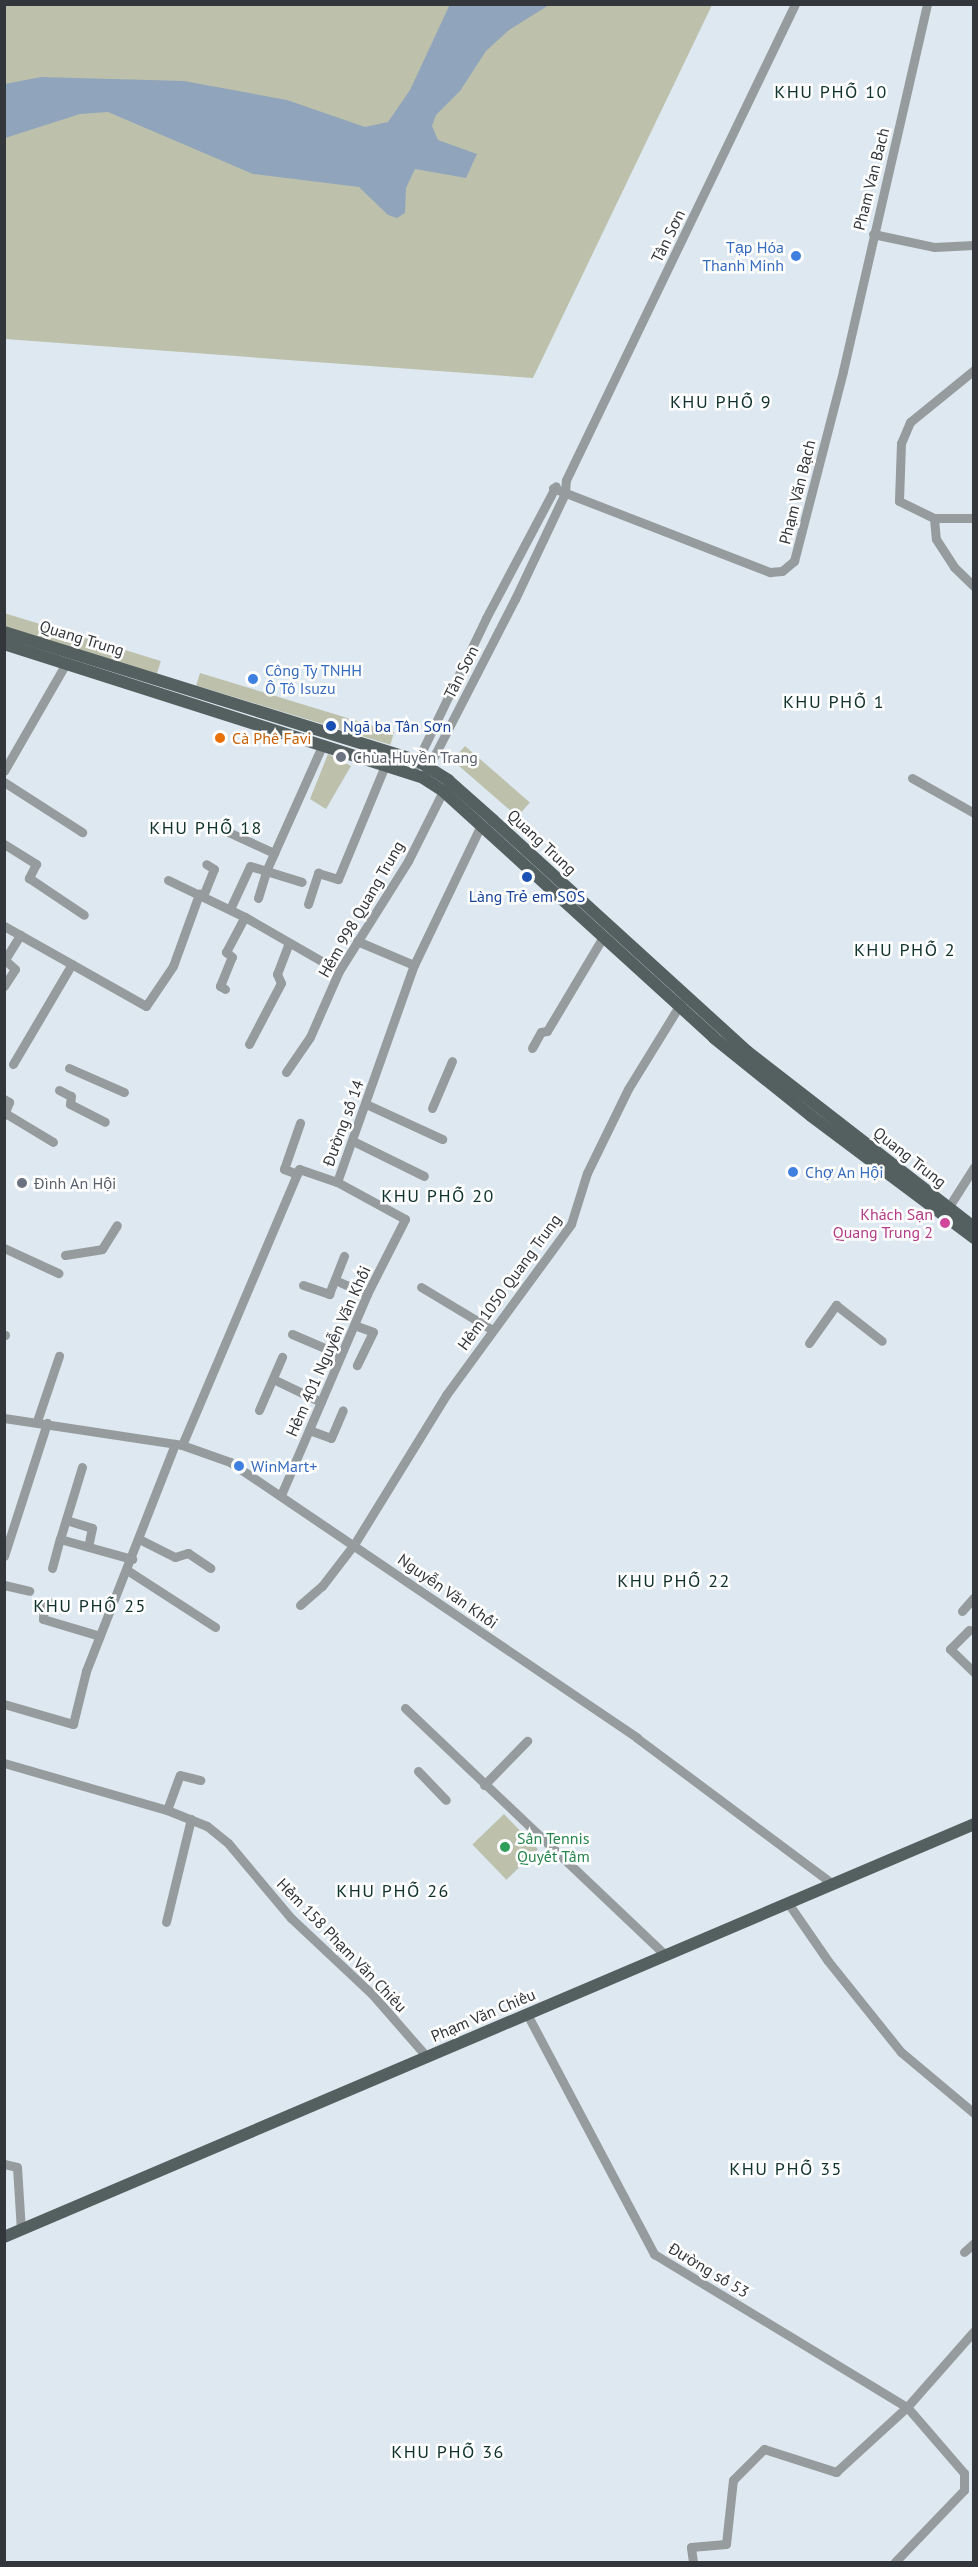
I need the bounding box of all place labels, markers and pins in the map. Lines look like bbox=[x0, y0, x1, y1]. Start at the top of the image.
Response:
place label: Tạp Hóa Thanh Minh bbox=[702, 237, 784, 275]
marker: Tạp Hóa Thanh Minh bbox=[789, 249, 803, 263]
place label: Công Ty TNHH Ô Tô Isuzu bbox=[265, 660, 363, 698]
marker: Công Ty TNHH Ô Tô Isuzu bbox=[246, 672, 260, 686]
place label: Ngã ba Tân Sơn bbox=[343, 716, 452, 736]
marker: Ngã ba Tân Sơn bbox=[324, 719, 338, 733]
place label: Cà Phê Favi bbox=[232, 728, 312, 748]
marker: Cà Phê Favi bbox=[213, 731, 227, 745]
place label: Chùa Huyền Trang bbox=[353, 747, 478, 767]
marker: Chùa Huyền Trang bbox=[334, 750, 348, 764]
marker: Làng Trẻ em SOS bbox=[520, 870, 534, 884]
place label: Làng Trẻ em SOS bbox=[469, 886, 585, 906]
place label: Chợ An Hội bbox=[805, 1162, 884, 1182]
marker: Chợ An Hội bbox=[786, 1165, 800, 1179]
place label: Đình An Hội bbox=[34, 1173, 117, 1193]
marker: Đình An Hội bbox=[15, 1176, 29, 1190]
place label: Khách Sạn Quang Trung 2 bbox=[832, 1204, 933, 1242]
marker: Khách Sạn Quang Trung 2 bbox=[938, 1216, 952, 1230]
place label: WinMart+ bbox=[251, 1456, 317, 1476]
marker: WinMart+ bbox=[232, 1459, 246, 1473]
place label: Sân Tennis Quyết Tâm bbox=[517, 1828, 590, 1866]
marker: Sân Tennis Quyết Tâm bbox=[498, 1840, 512, 1854]

